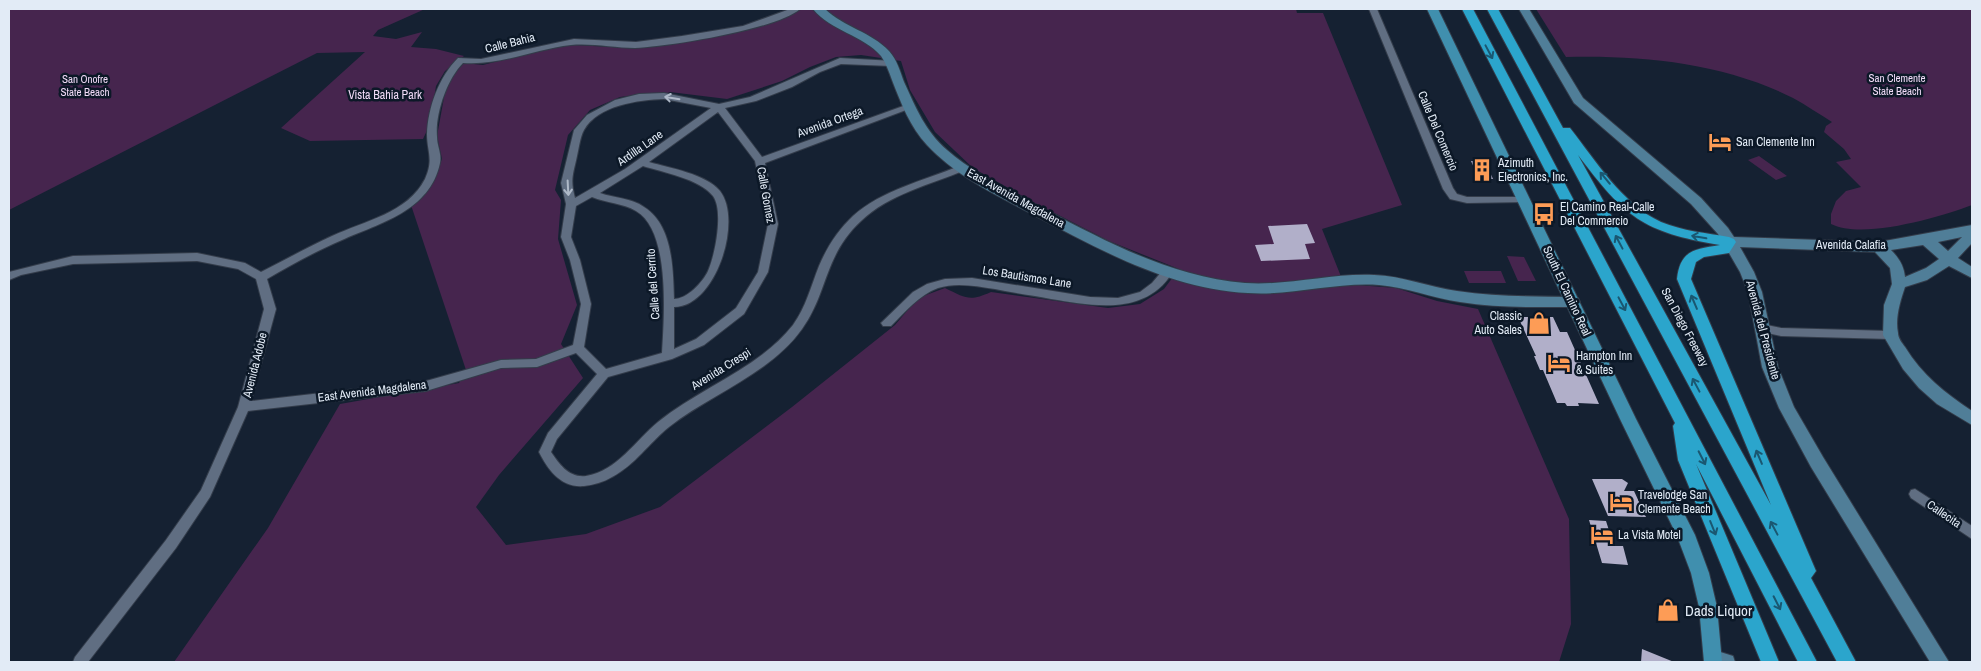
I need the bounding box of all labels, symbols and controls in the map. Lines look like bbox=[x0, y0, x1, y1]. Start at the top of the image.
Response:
street label: Calle Bahia bbox=[483, 29, 537, 57]
one-way arrow bbox=[1485, 44, 1494, 59]
park label: San Clemente State Beach bbox=[1868, 71, 1926, 98]
park label: San Onofre State Beach bbox=[60, 72, 110, 99]
park label: Vista Bahia Park bbox=[348, 87, 422, 103]
street label: Calle Del Comercio bbox=[1414, 89, 1462, 173]
one-way arrow bbox=[664, 92, 680, 102]
street label: Avenida Ortega bbox=[794, 103, 866, 142]
street label: Ardilla Lane bbox=[613, 126, 666, 170]
hotel icon: San Clemente Inn bbox=[1707, 129, 1733, 155]
place label: San Clemente Inn bbox=[1736, 134, 1815, 150]
place label: Azimuth Electronics, Inc. bbox=[1497, 155, 1568, 185]
building icon: Azimuth Electronics, Inc. bbox=[1469, 157, 1495, 183]
street label: East Avenida Magdalena bbox=[964, 165, 1068, 232]
street label: Calle Gomez bbox=[753, 166, 779, 224]
one-way arrow bbox=[1599, 172, 1610, 185]
one-way arrow bbox=[563, 179, 572, 195]
place label: El Camino Real-Calle Del Commercio bbox=[1560, 199, 1655, 229]
bus stop icon: El Camino Real-Calle Del Commercio bbox=[1531, 201, 1557, 227]
one-way arrow bbox=[1691, 231, 1707, 241]
one-way arrow bbox=[1613, 235, 1623, 250]
street label: Avenida Calafia bbox=[1815, 237, 1886, 253]
street label: South El Camino Real bbox=[1539, 244, 1595, 338]
street label: Calle del Cerrito bbox=[643, 248, 663, 320]
street label: Los Bautismos Lane bbox=[981, 262, 1073, 292]
street label: Avenida del Presidente bbox=[1742, 278, 1784, 381]
street label: San Diego Freeway bbox=[1658, 285, 1713, 369]
one-way arrow bbox=[1688, 295, 1698, 310]
one-way arrow bbox=[1617, 297, 1627, 312]
place label: Classic Auto Sales bbox=[1473, 308, 1522, 338]
shop icon: Classic Auto Sales bbox=[1526, 310, 1552, 336]
street label: Avenida Adobe bbox=[239, 331, 271, 400]
street label: Avenida Crespi bbox=[687, 344, 754, 394]
place label: Hampton Inn & Suites bbox=[1576, 348, 1632, 378]
hotel icon: Hampton Inn & Suites bbox=[1546, 350, 1572, 376]
street label: East Avenida Magdalena bbox=[317, 376, 428, 406]
one-way arrow bbox=[1691, 378, 1700, 393]
one-way arrow bbox=[1698, 450, 1707, 465]
one-way arrow bbox=[1754, 450, 1763, 465]
place label: Travelodge San Clemente Beach bbox=[1638, 487, 1711, 517]
hotel icon: Travelodge San Clemente Beach bbox=[1608, 489, 1634, 515]
street label: Callecita bbox=[1924, 497, 1965, 532]
one-way arrow bbox=[1709, 520, 1719, 535]
one-way arrow bbox=[1768, 521, 1778, 535]
hotel icon: La Vista Motel bbox=[1589, 522, 1615, 548]
place label: La Vista Motel bbox=[1618, 527, 1681, 543]
one-way arrow bbox=[1772, 595, 1782, 610]
shop icon: Dads Liquor bbox=[1655, 597, 1681, 623]
place label: Dads Liquor bbox=[1685, 600, 1752, 621]

